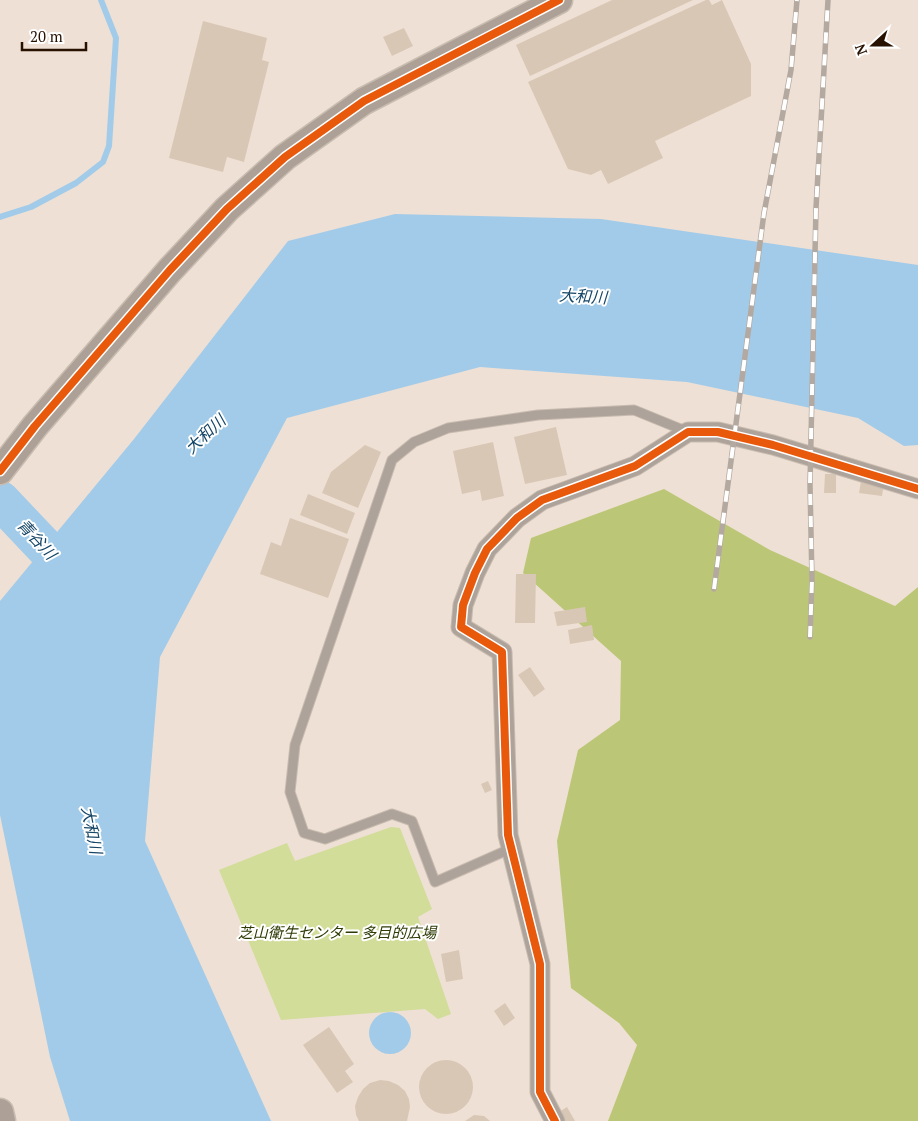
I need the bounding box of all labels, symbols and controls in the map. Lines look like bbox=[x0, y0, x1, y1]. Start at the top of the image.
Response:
scale bar bbox=[22, 20, 86, 52]
north arrow bbox=[848, 20, 898, 70]
text: 20 m bbox=[30, 26, 63, 46]
text: N bbox=[849, 41, 871, 58]
water label: 大和川 bbox=[558, 284, 610, 308]
water label: 大和川 bbox=[180, 408, 232, 458]
water label: 青谷川 bbox=[13, 514, 63, 566]
water label: 大和川 bbox=[77, 804, 108, 858]
park label: 芝山衛生センター 多目的広場 bbox=[238, 922, 438, 942]

